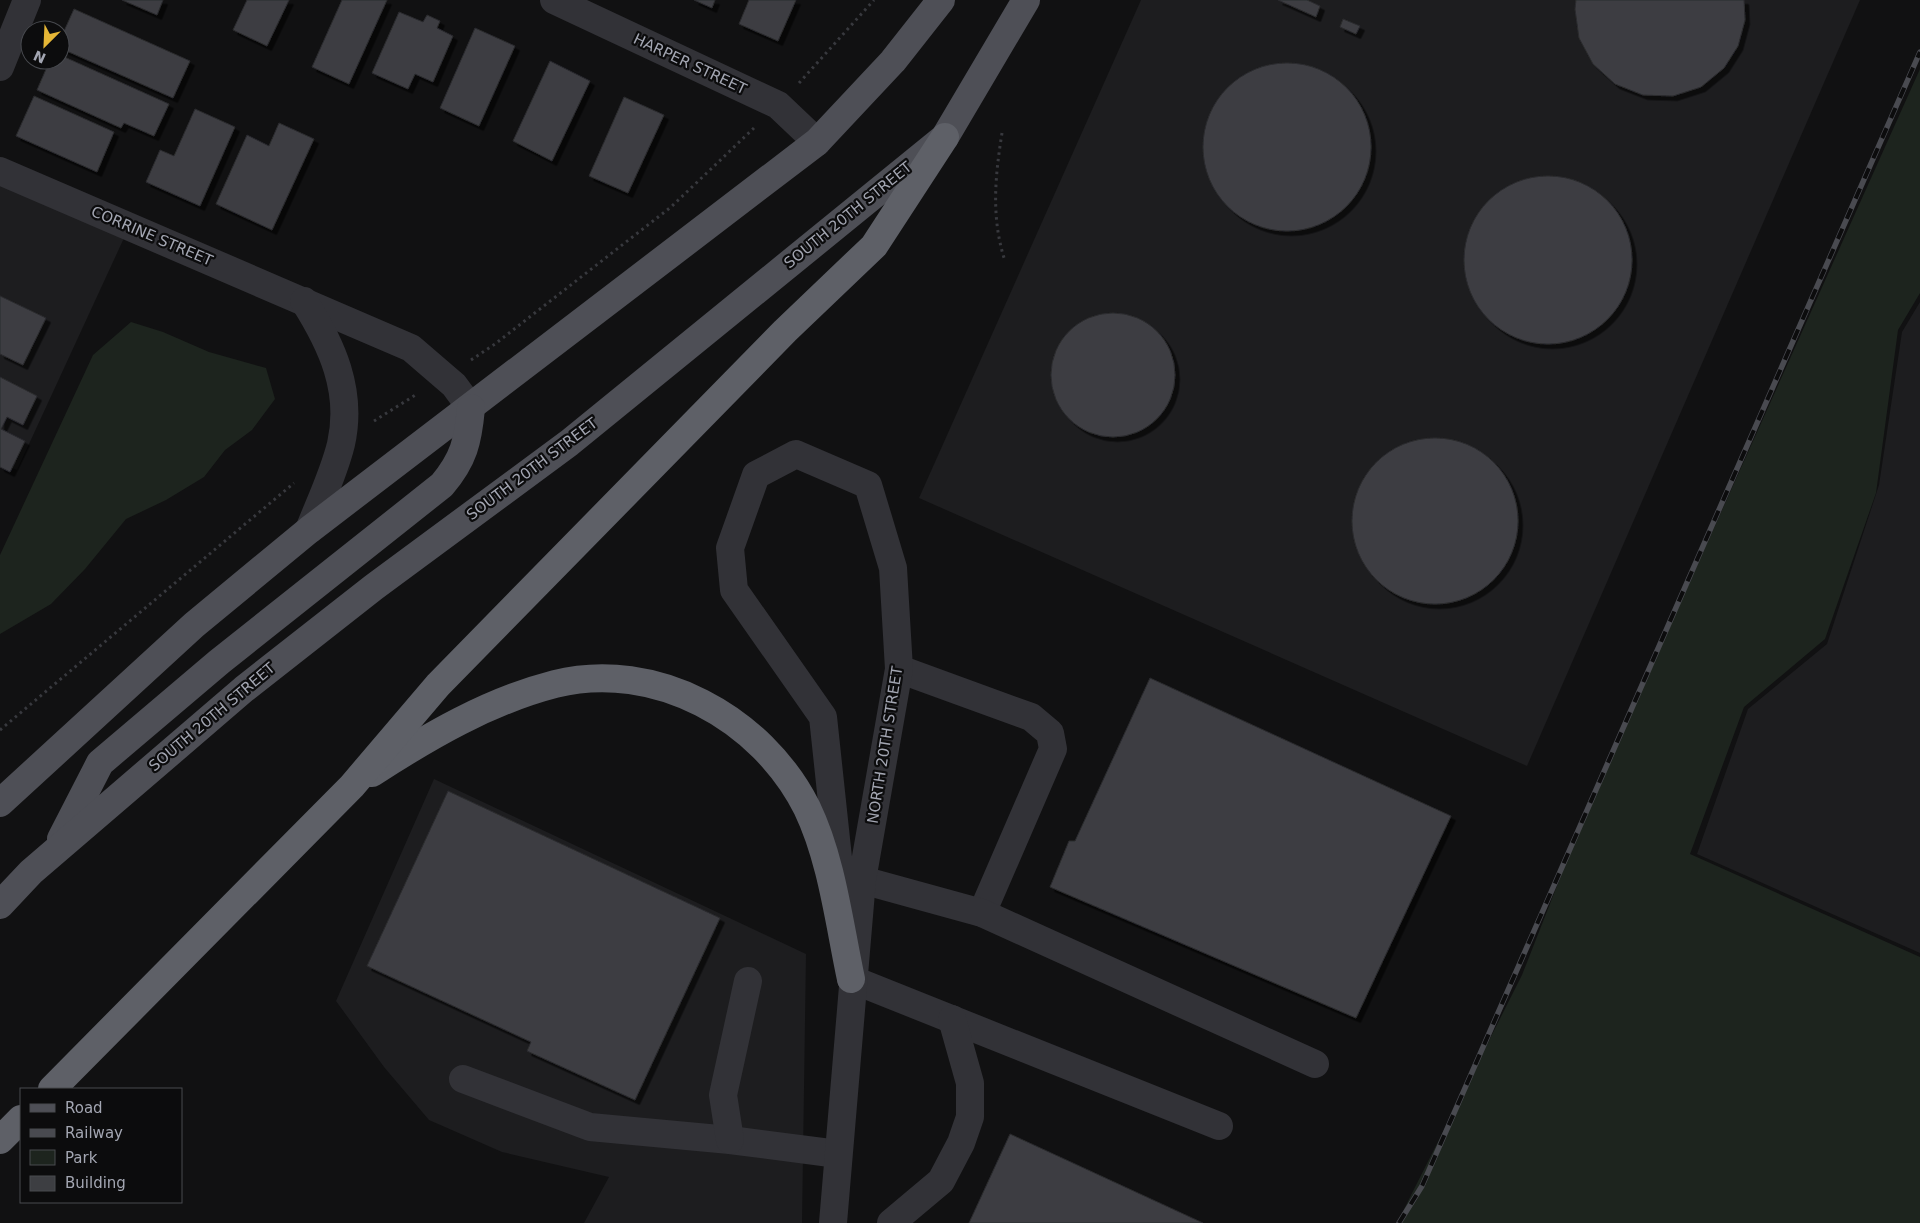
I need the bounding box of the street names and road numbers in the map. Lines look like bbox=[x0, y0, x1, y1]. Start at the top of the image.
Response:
street label: HARPER STREET bbox=[631, 30, 750, 98]
street label: SOUTH 20TH STREET bbox=[781, 157, 916, 272]
street label: CORRINE STREET bbox=[89, 202, 216, 270]
street label: SOUTH 20TH STREET bbox=[463, 413, 602, 524]
street label: SOUTH 20TH STREET bbox=[145, 658, 279, 775]
street label: NORTH 20TH STREET bbox=[864, 664, 906, 825]

